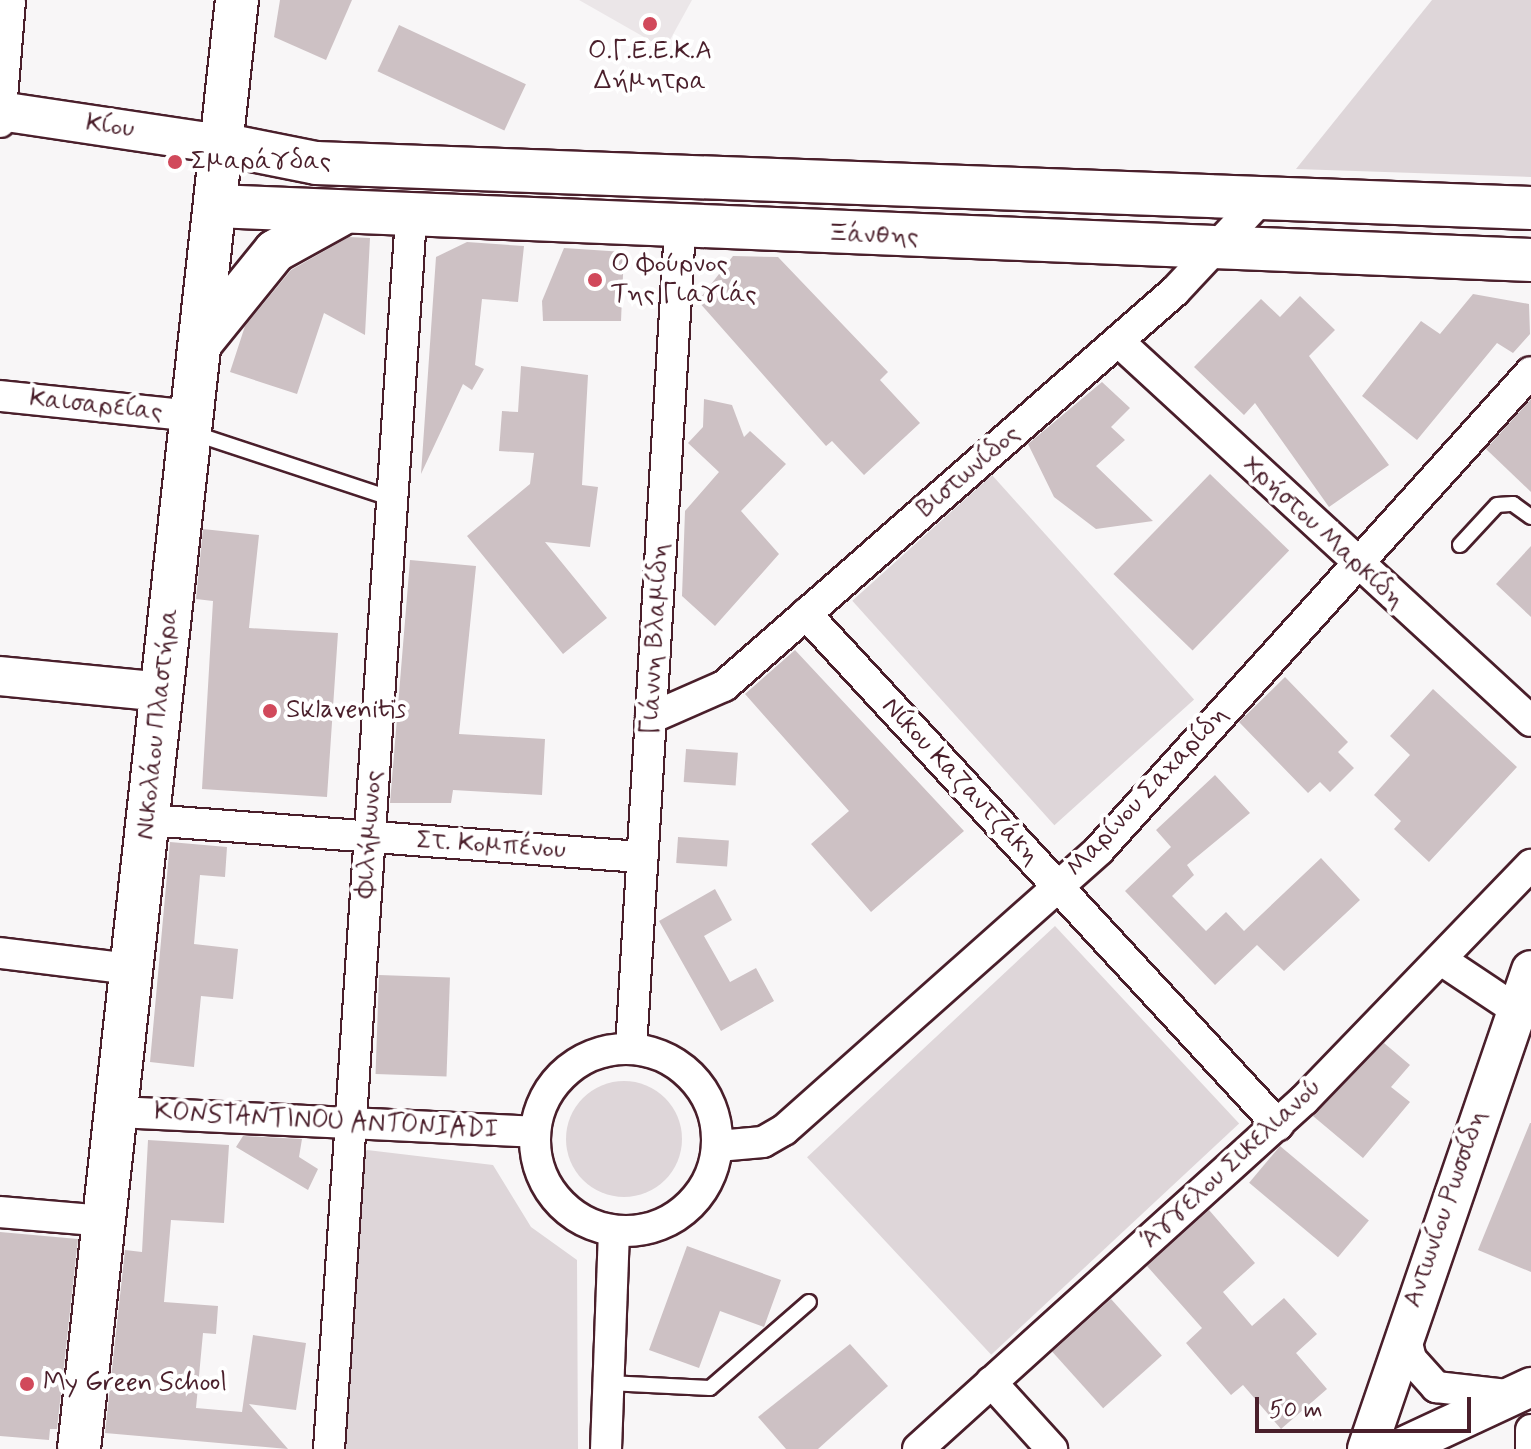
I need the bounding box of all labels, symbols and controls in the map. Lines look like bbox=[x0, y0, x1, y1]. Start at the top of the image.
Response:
marker: Ο.Γ.Ε.Ε.Κ.Α Δήμητρα bbox=[641, 15, 659, 33]
place label: Ο.Γ.Ε.Ε.Κ.Α Δήμητρα bbox=[588, 36, 712, 98]
street label: Κίου bbox=[84, 108, 136, 146]
place label: Σμαράγδας bbox=[191, 146, 331, 178]
marker: Σμαράγδας bbox=[166, 153, 184, 171]
street label: Ξάνθης bbox=[827, 219, 919, 253]
place label: Ο Φούρνος Της Γιαγιάς bbox=[611, 249, 757, 310]
marker: Ο Φούρνος Της Γιαγιάς bbox=[586, 271, 604, 289]
street label: Καισαρείας bbox=[28, 384, 164, 428]
street label: Βιστωνίδος bbox=[911, 419, 1027, 525]
street label: Χρήστου Μαρκίδη bbox=[1235, 450, 1411, 616]
street label: Γιάννη Βλαμίδη bbox=[635, 542, 677, 736]
street label: Νικολάου Πλαστήρα bbox=[130, 607, 186, 841]
street label: Νίκου Καζαντζάκη bbox=[874, 692, 1046, 872]
place label: Sklavenitis bbox=[286, 695, 406, 727]
street label: Μαρίνου Σαχαρίδη bbox=[1061, 700, 1235, 884]
marker: Sklavenitis bbox=[261, 702, 279, 720]
street label: Φιλήμωνος bbox=[350, 769, 390, 899]
street label: Στ. Κομπένου bbox=[415, 825, 567, 867]
street label: Άγγελου Σικελιανού bbox=[1135, 1072, 1329, 1256]
street label: KONSTANTINOU ANTONIADI bbox=[156, 1098, 496, 1146]
street label: Αντωνίου Ρωσσίδη bbox=[1398, 1106, 1494, 1312]
place label: My Green School bbox=[43, 1368, 231, 1400]
marker: My Green School bbox=[18, 1375, 36, 1393]
scale bar bbox=[1259, 1381, 1475, 1431]
text: 50 m bbox=[1269, 1395, 1323, 1426]

